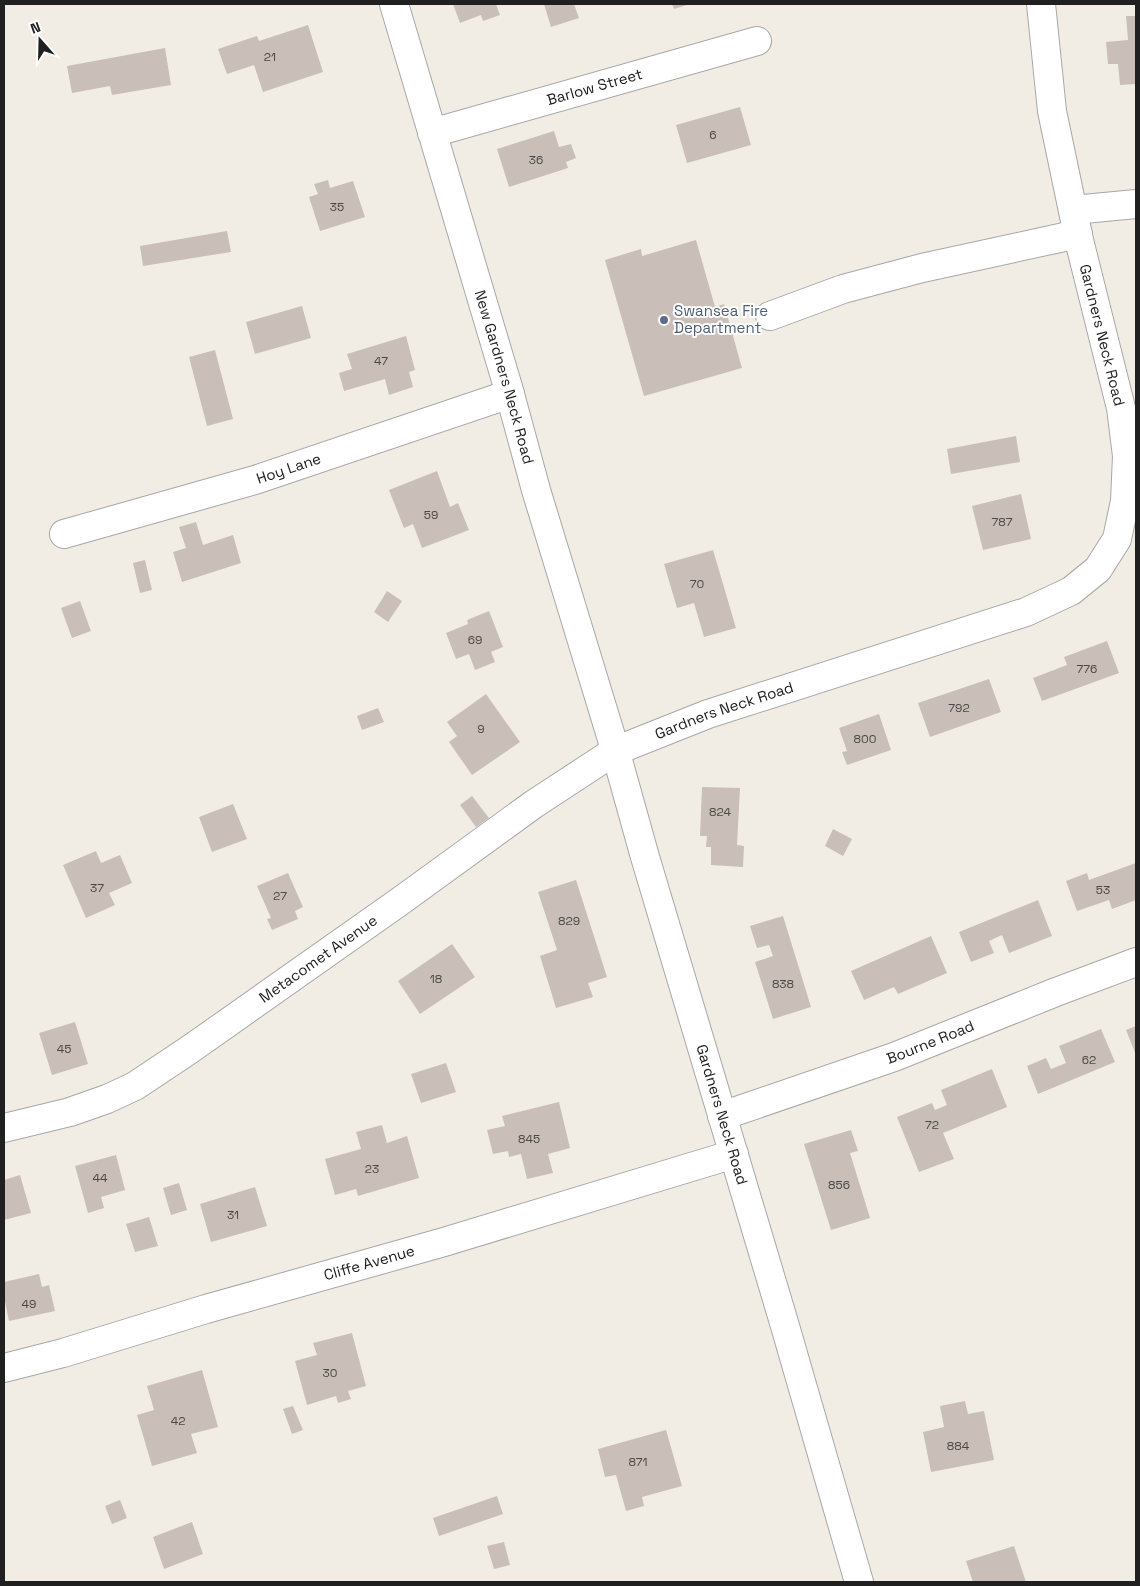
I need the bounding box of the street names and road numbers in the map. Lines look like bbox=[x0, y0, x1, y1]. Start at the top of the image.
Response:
street label: Barlow Street bbox=[544, 64, 645, 109]
street label: Gardners Neck Road bbox=[1076, 262, 1129, 408]
street label: New Gardners Neck Road bbox=[471, 288, 539, 466]
street label: Hoy Lane bbox=[254, 448, 323, 488]
street label: Gardners Neck Road bbox=[652, 677, 796, 743]
street label: Metacomet Avenue bbox=[255, 910, 381, 1007]
street label: Bourne Road bbox=[884, 1016, 977, 1068]
street label: Gardners Neck Road bbox=[692, 1042, 752, 1187]
street label: Cliffe Avenue bbox=[321, 1241, 417, 1284]

